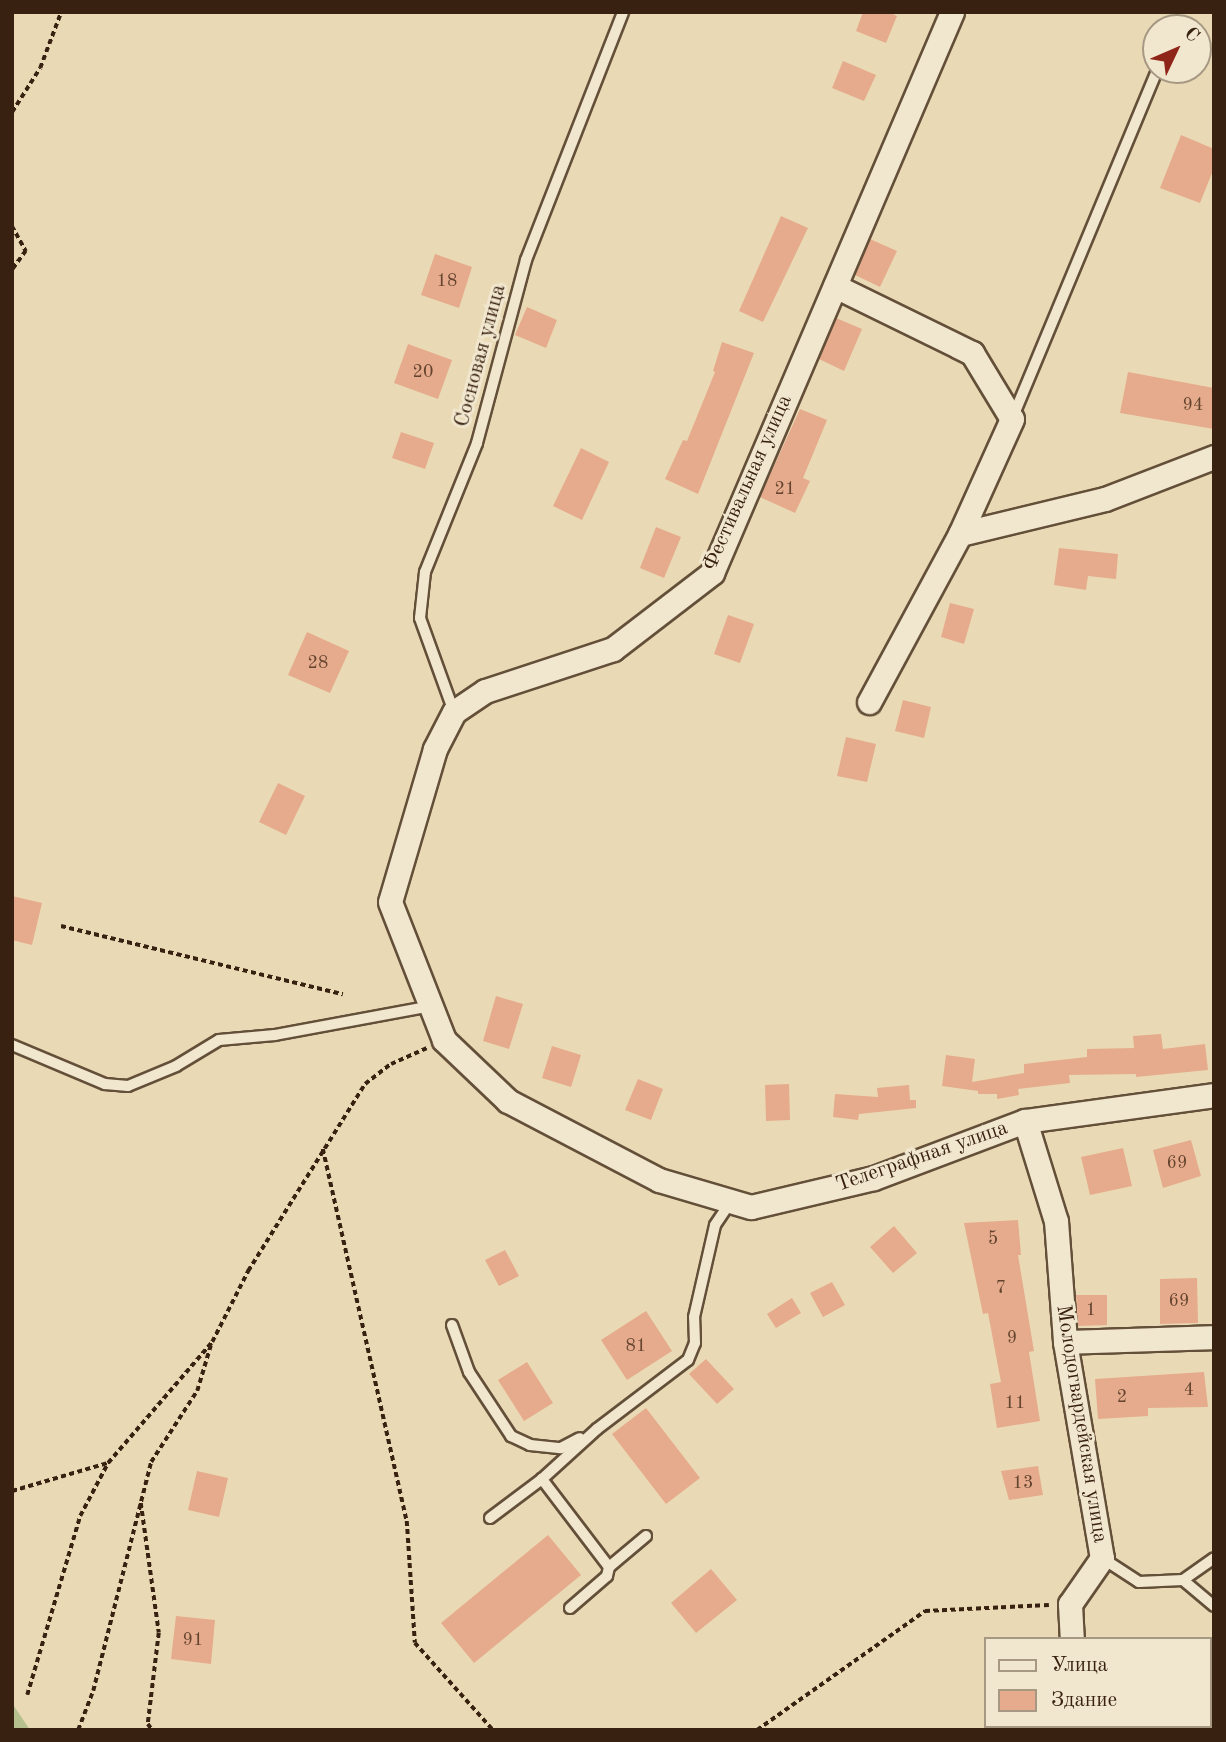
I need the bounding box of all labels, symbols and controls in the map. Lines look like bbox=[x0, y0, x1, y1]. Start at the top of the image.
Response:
north arrow bbox=[1142, 14, 1212, 84]
text: С bbox=[1180, 24, 1202, 47]
house number: 18 bbox=[437, 270, 457, 292]
street label: Сосновая улица bbox=[450, 282, 512, 430]
house number: 20 bbox=[413, 361, 433, 383]
street label: Фестивальная улица bbox=[698, 391, 798, 575]
house number: 94 bbox=[1183, 394, 1203, 416]
house number: 21 bbox=[775, 478, 795, 500]
house number: 28 bbox=[308, 652, 328, 674]
street label: Телеграфная улица bbox=[833, 1116, 1011, 1198]
house number: 69 bbox=[1167, 1152, 1187, 1174]
house number: 5 bbox=[988, 1228, 998, 1250]
house number: 7 bbox=[996, 1277, 1006, 1299]
house number: 69 bbox=[1169, 1290, 1189, 1312]
house number: 1 bbox=[1086, 1299, 1096, 1321]
street label: Молодогвардейская улица bbox=[1050, 1303, 1112, 1545]
house number: 9 bbox=[1007, 1327, 1017, 1349]
house number: 81 bbox=[626, 1335, 646, 1357]
house number: 4 bbox=[1184, 1379, 1194, 1401]
house number: 2 bbox=[1117, 1386, 1127, 1408]
house number: 11 bbox=[1005, 1392, 1025, 1414]
house number: 13 bbox=[1013, 1472, 1033, 1494]
house number: 91 bbox=[183, 1629, 203, 1651]
legend bbox=[984, 1637, 1212, 1728]
text: Улица bbox=[1051, 1655, 1108, 1676]
text: Здание bbox=[1051, 1690, 1117, 1711]

